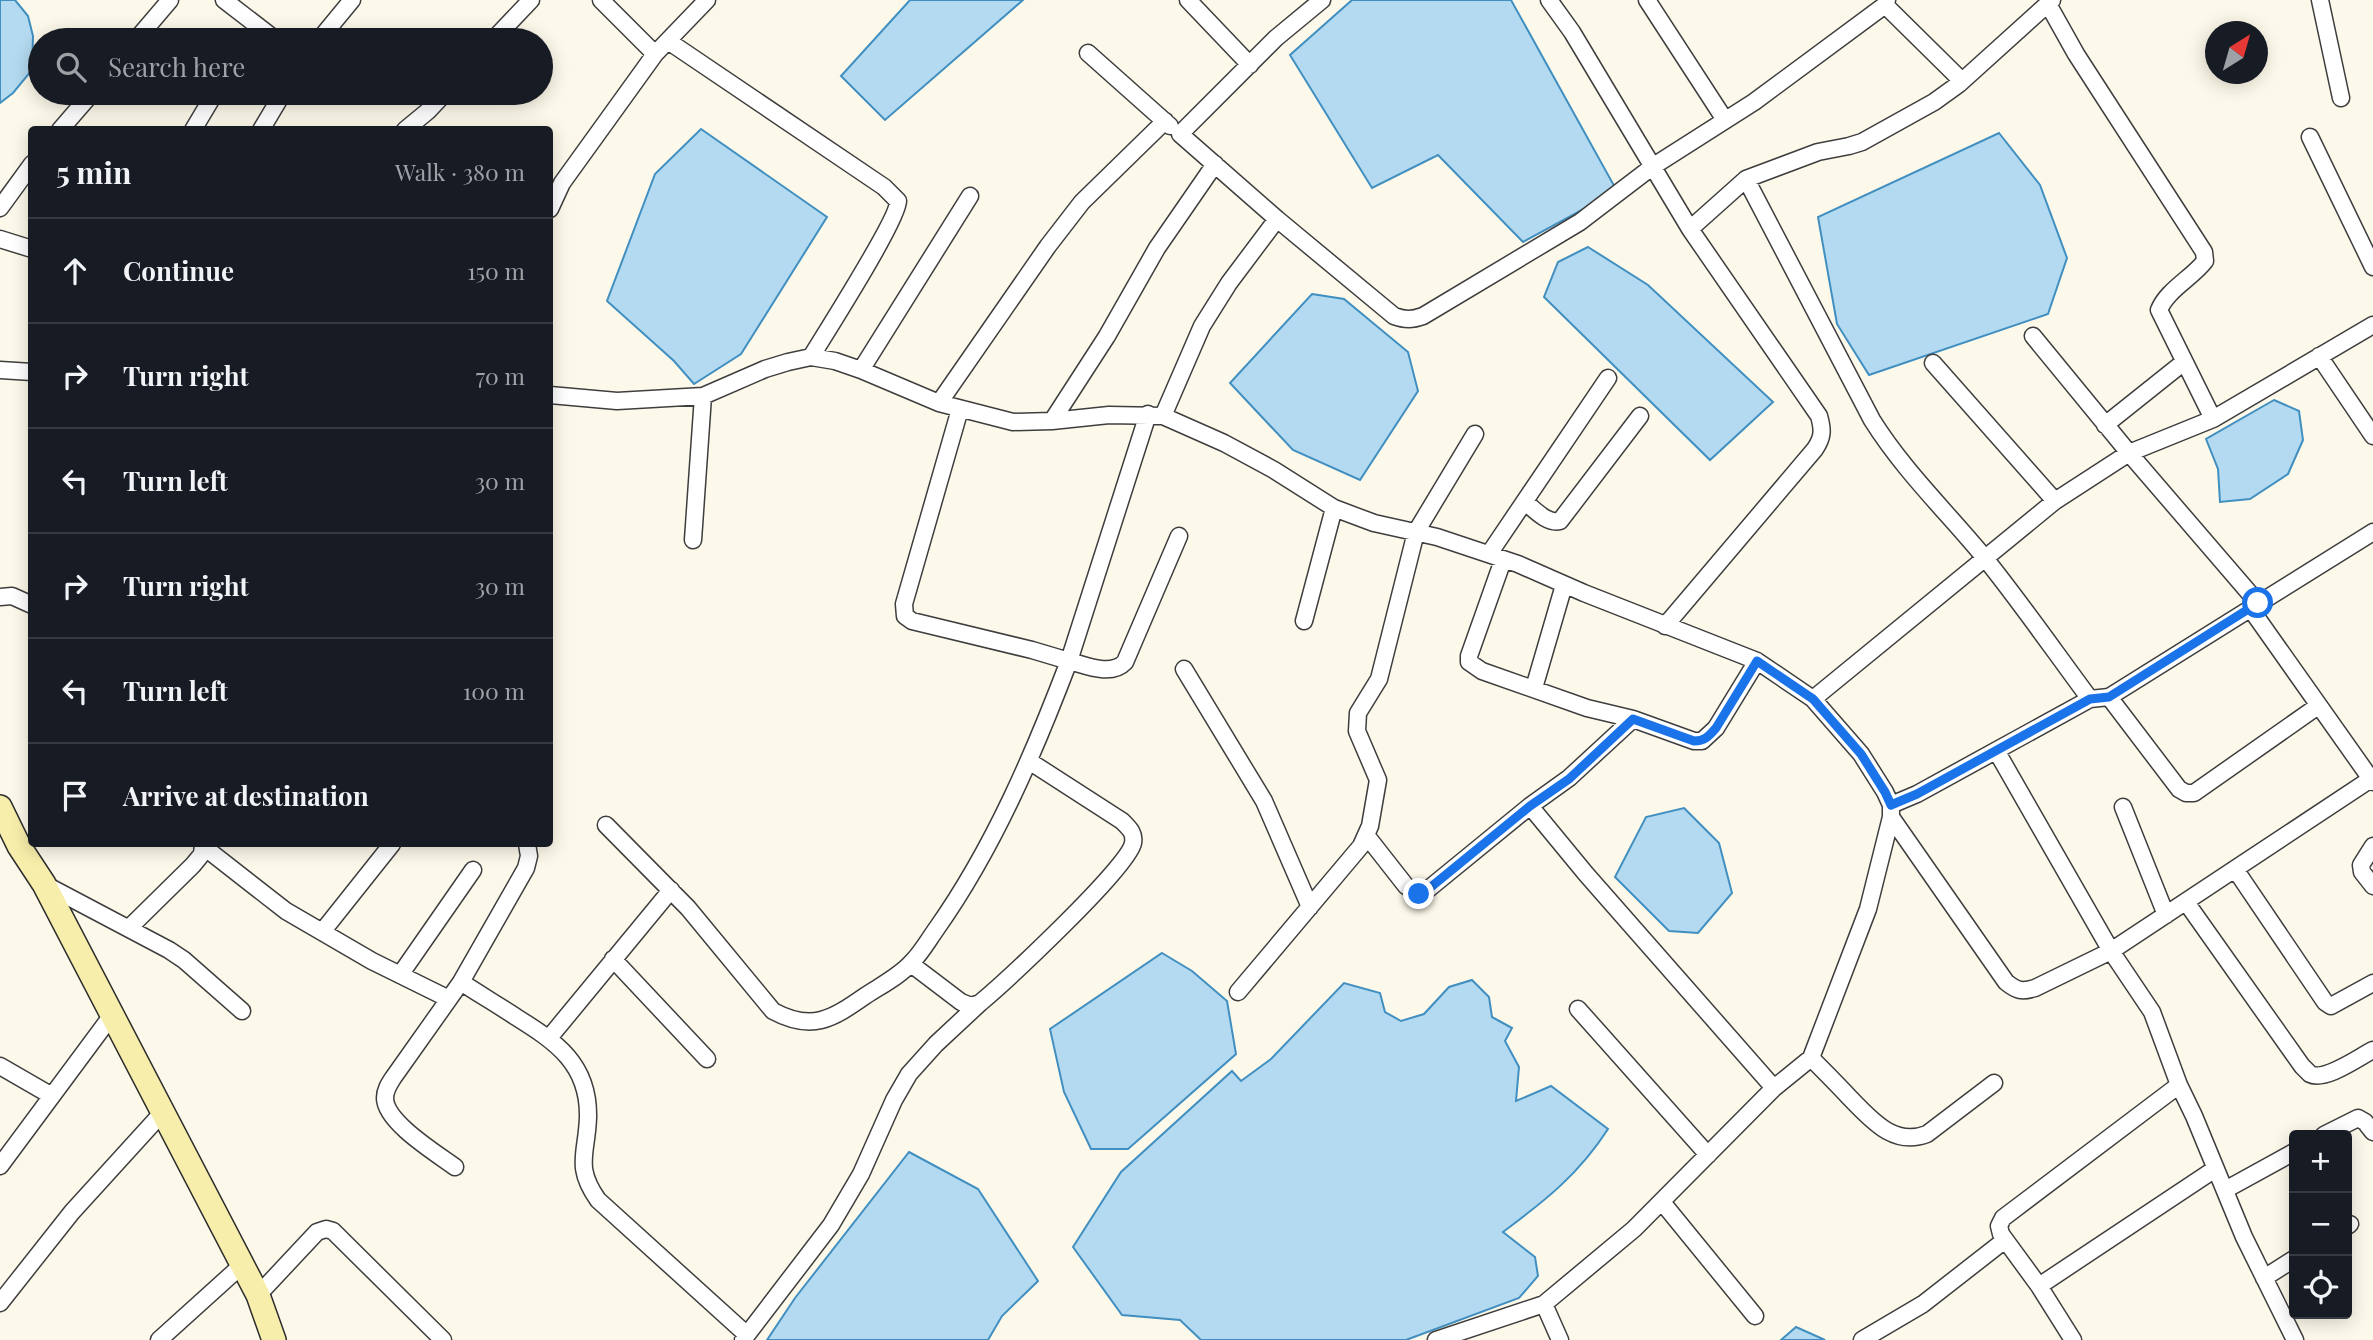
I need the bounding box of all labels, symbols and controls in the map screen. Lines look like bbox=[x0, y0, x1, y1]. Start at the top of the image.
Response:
north arrow bbox=[2205, 21, 2268, 84]
search box bbox=[28, 28, 553, 105]
icon: search bbox=[52, 48, 90, 86]
text: Search here bbox=[108, 49, 245, 84]
text: 5 min bbox=[56, 152, 131, 192]
text: Walk · 380 m bbox=[395, 156, 525, 187]
icon: ahead bbox=[56, 252, 94, 290]
text: Continue bbox=[123, 253, 234, 288]
text: 150 m bbox=[467, 255, 525, 286]
icon: right bbox=[56, 357, 94, 395]
text: Turn right bbox=[123, 358, 249, 393]
text: 70 m bbox=[476, 360, 525, 391]
icon: left bbox=[56, 462, 94, 500]
text: Turn left bbox=[123, 463, 228, 498]
text: 30 m bbox=[475, 465, 525, 496]
icon: right bbox=[56, 567, 94, 605]
text: Turn right bbox=[123, 568, 249, 603]
text: 30 m bbox=[475, 570, 525, 601]
route start bbox=[2242, 587, 2273, 618]
icon: left bbox=[56, 672, 94, 710]
text: Turn left bbox=[123, 673, 228, 708]
text: 100 m bbox=[463, 675, 525, 706]
icon: arrive bbox=[56, 777, 94, 815]
text: Arrive at destination bbox=[123, 778, 369, 813]
route end bbox=[1403, 878, 1434, 909]
map controls bbox=[2289, 1130, 2352, 1319]
button: + bbox=[2289, 1130, 2352, 1193]
button: − bbox=[2289, 1193, 2352, 1256]
button: locate bbox=[2289, 1256, 2352, 1319]

